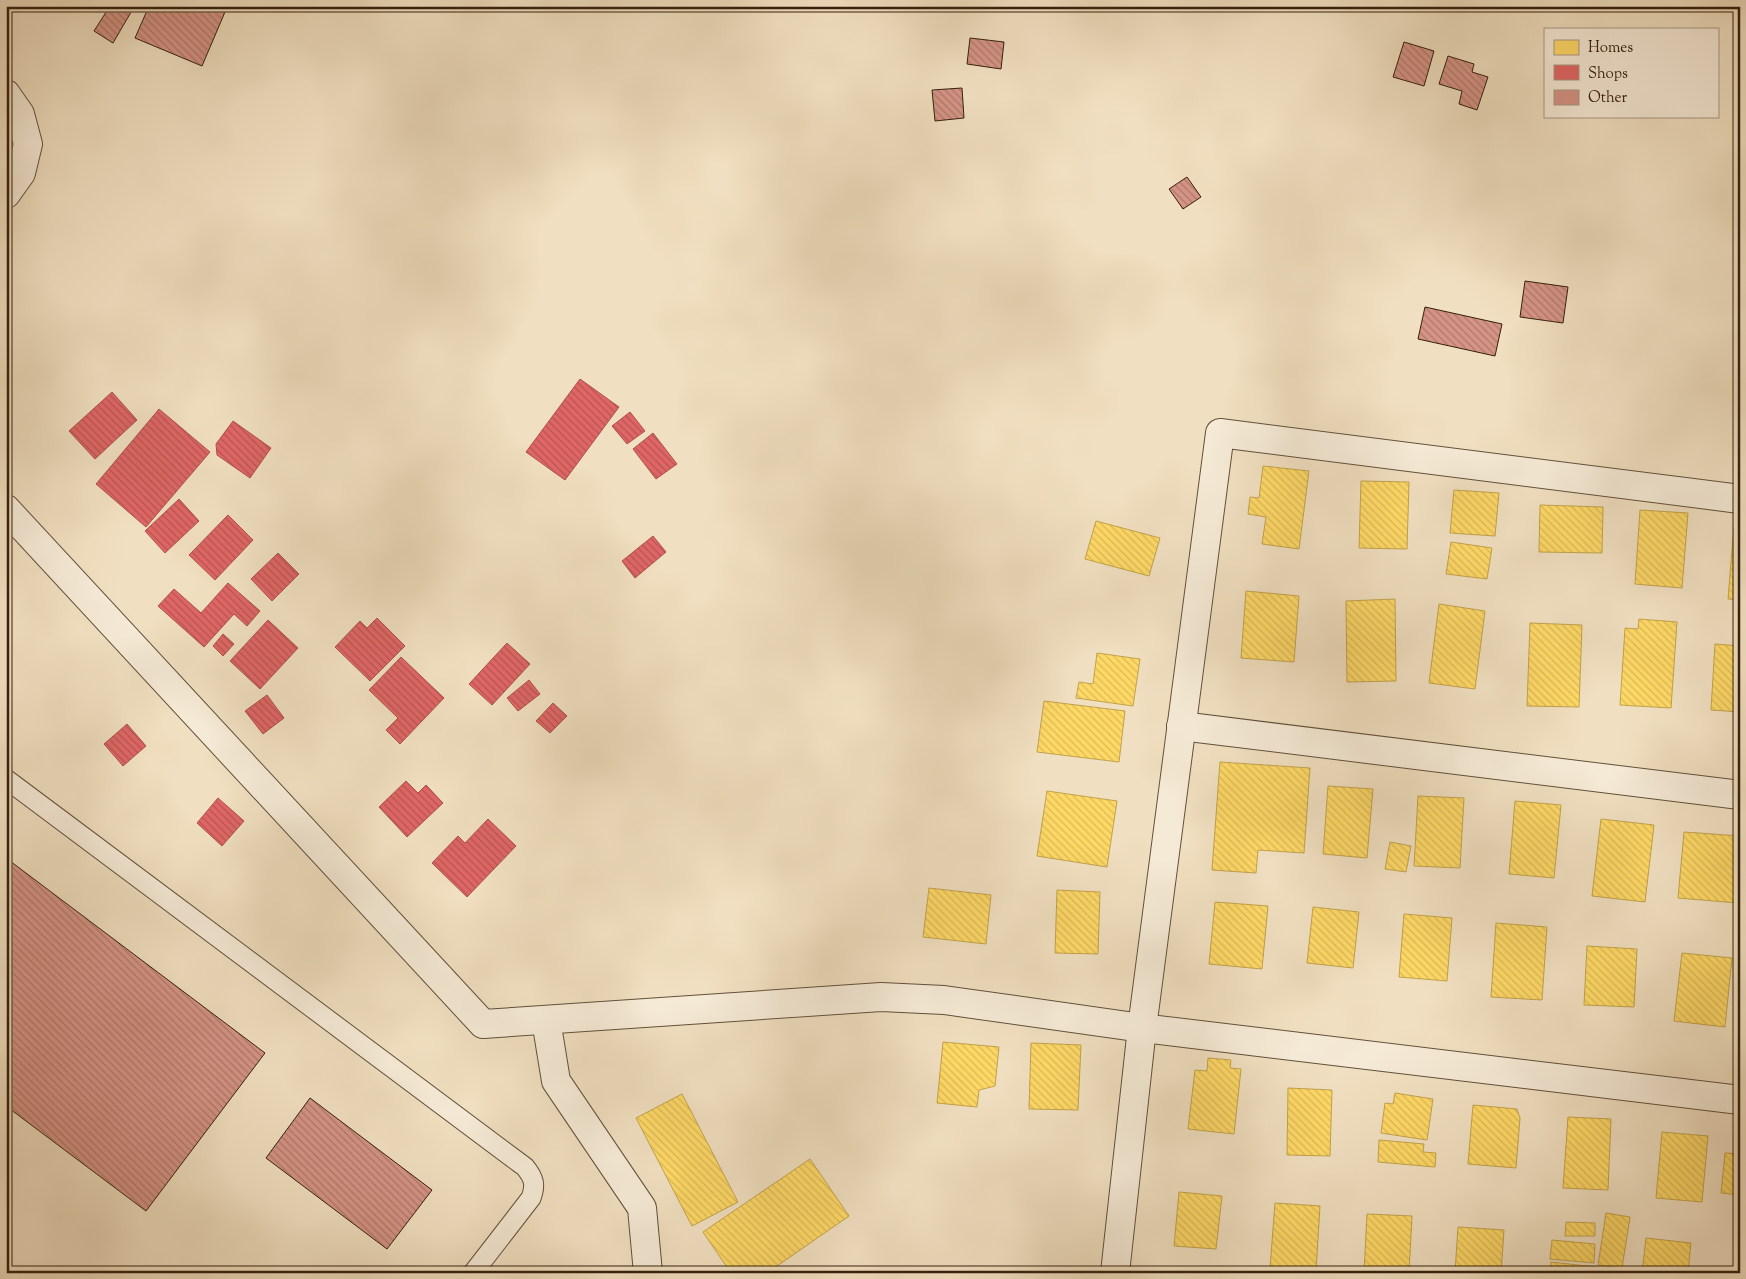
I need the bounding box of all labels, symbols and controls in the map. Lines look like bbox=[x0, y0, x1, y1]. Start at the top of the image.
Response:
legend bbox=[1544, 28, 1718, 118]
text: Homes bbox=[1588, 38, 1633, 59]
text: Shops bbox=[1588, 64, 1628, 85]
text: Other bbox=[1588, 88, 1628, 109]

